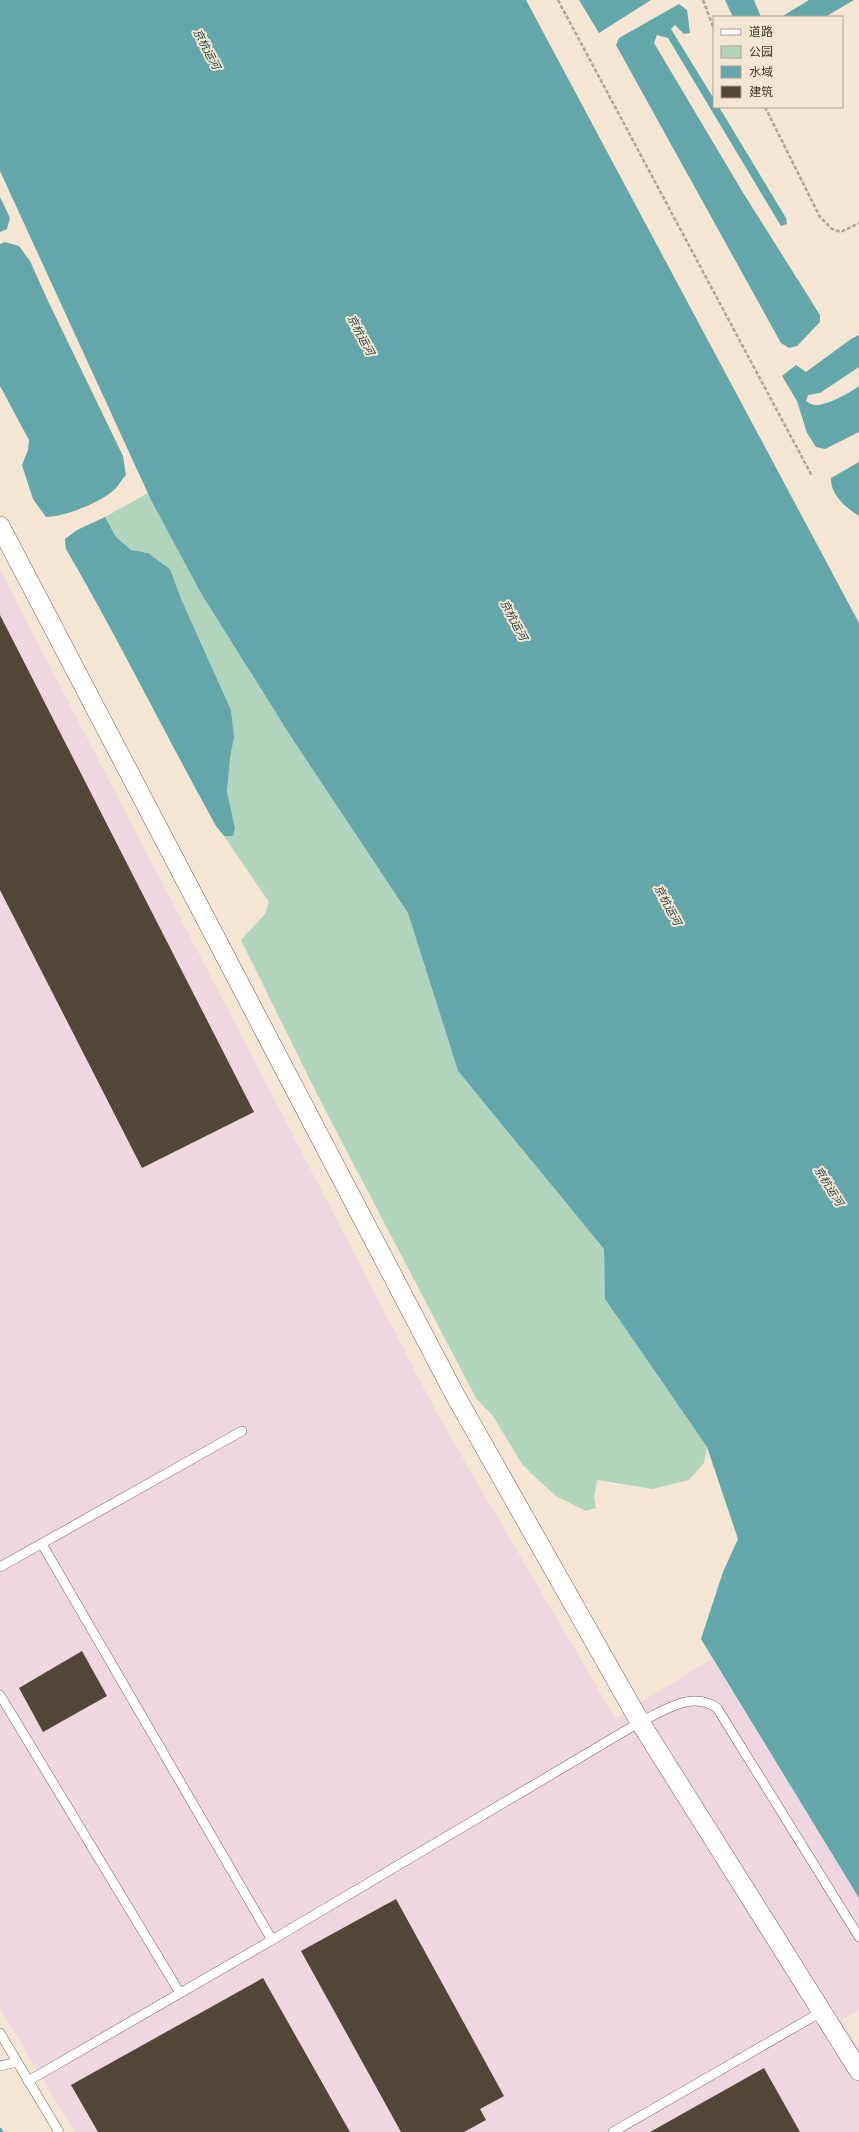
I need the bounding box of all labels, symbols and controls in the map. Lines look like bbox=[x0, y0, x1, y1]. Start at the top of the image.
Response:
legend bbox=[713, 16, 843, 108]
text: 道路 bbox=[749, 24, 773, 39]
water label: 京杭运河 bbox=[190, 26, 224, 73]
text: 公园 bbox=[749, 44, 773, 59]
text: 水域 bbox=[749, 64, 773, 79]
text: 建筑 bbox=[749, 84, 773, 99]
water label: 京杭运河 bbox=[344, 312, 378, 359]
water label: 京杭运河 bbox=[497, 597, 531, 644]
water label: 京杭运河 bbox=[651, 882, 685, 929]
water label: 京杭运河 bbox=[811, 1164, 848, 1210]

